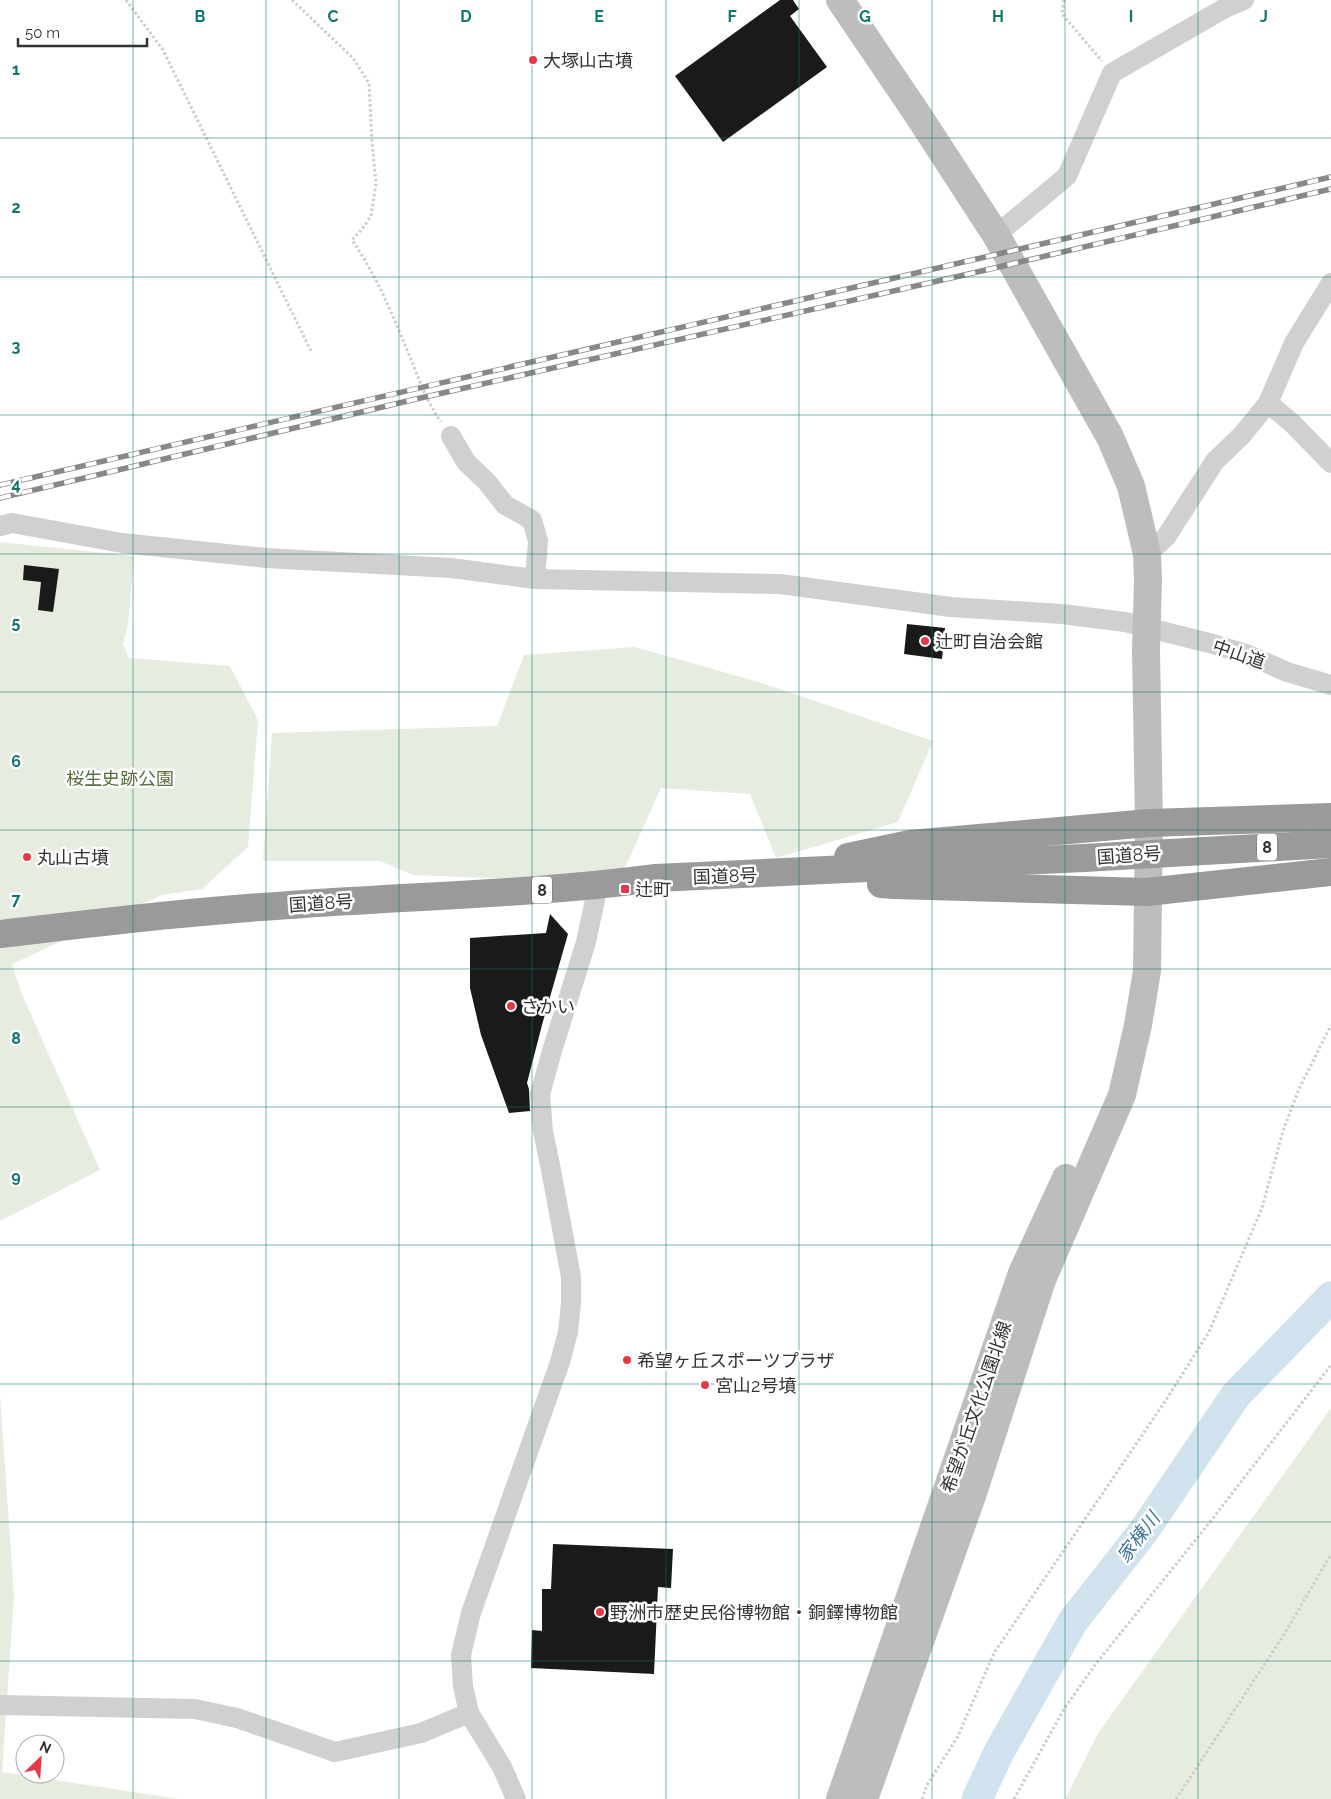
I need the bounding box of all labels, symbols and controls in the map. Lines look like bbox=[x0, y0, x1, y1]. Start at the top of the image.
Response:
text: B bbox=[195, 7, 206, 26]
text: C bbox=[328, 7, 339, 26]
text: D bbox=[460, 7, 472, 26]
text: E bbox=[594, 7, 604, 26]
text: F bbox=[727, 7, 737, 26]
text: G bbox=[859, 7, 871, 26]
text: H bbox=[992, 7, 1004, 26]
text: I bbox=[1129, 7, 1133, 26]
text: J bbox=[1260, 7, 1268, 26]
scale bar bbox=[18, 15, 146, 47]
text: 50 m bbox=[25, 24, 60, 42]
place label: 大塚山古墳 bbox=[543, 50, 633, 71]
marker: 大塚山古墳 bbox=[527, 54, 539, 66]
text: 1 bbox=[12, 60, 20, 79]
text: 2 bbox=[11, 198, 21, 217]
text: 3 bbox=[12, 337, 21, 356]
text: 4 bbox=[11, 475, 21, 494]
text: 5 bbox=[12, 613, 21, 632]
place label: 辻町自治会館 bbox=[935, 631, 1043, 652]
marker: 辻町自治会館 bbox=[919, 635, 931, 647]
street label: 中山道 bbox=[1210, 635, 1268, 673]
text: 6 bbox=[11, 752, 21, 771]
park label: 桜生史跡公園 bbox=[66, 768, 174, 789]
road number: 8 bbox=[1257, 834, 1277, 860]
street label: 国道8号 bbox=[1096, 842, 1162, 868]
place label: 丸山古墳 bbox=[37, 847, 109, 868]
marker: 丸山古墳 bbox=[21, 851, 33, 863]
street label: 国道8号 bbox=[692, 864, 758, 888]
road number: 8 bbox=[532, 876, 552, 904]
place label: 辻町 bbox=[635, 879, 671, 900]
marker: 辻町 bbox=[619, 883, 631, 895]
text: 7 bbox=[12, 890, 21, 909]
street label: 国道8号 bbox=[288, 890, 354, 916]
place label: さかい bbox=[521, 996, 575, 1017]
marker: さかい bbox=[505, 1000, 517, 1012]
text: 8 bbox=[11, 1029, 21, 1048]
text: 9 bbox=[11, 1167, 21, 1186]
street label: 希望が丘文化公園北線 bbox=[937, 1318, 1015, 1496]
place label: 希望ヶ丘スポーツプラザ bbox=[637, 1350, 835, 1371]
marker: 希望ヶ丘スポーツプラザ bbox=[621, 1354, 633, 1366]
place label: 宮山2号墳 bbox=[715, 1375, 796, 1396]
marker: 宮山2号墳 bbox=[699, 1379, 711, 1391]
water label: 家棟川 bbox=[1112, 1506, 1165, 1566]
place label: 野洲市歴史民俗博物館・銅鐸博物館 bbox=[610, 1602, 898, 1623]
marker: 野洲市歴史民俗博物館・銅鐸博物館 bbox=[594, 1606, 606, 1618]
north arrow bbox=[15, 1734, 65, 1784]
text: N bbox=[37, 1738, 54, 1757]

